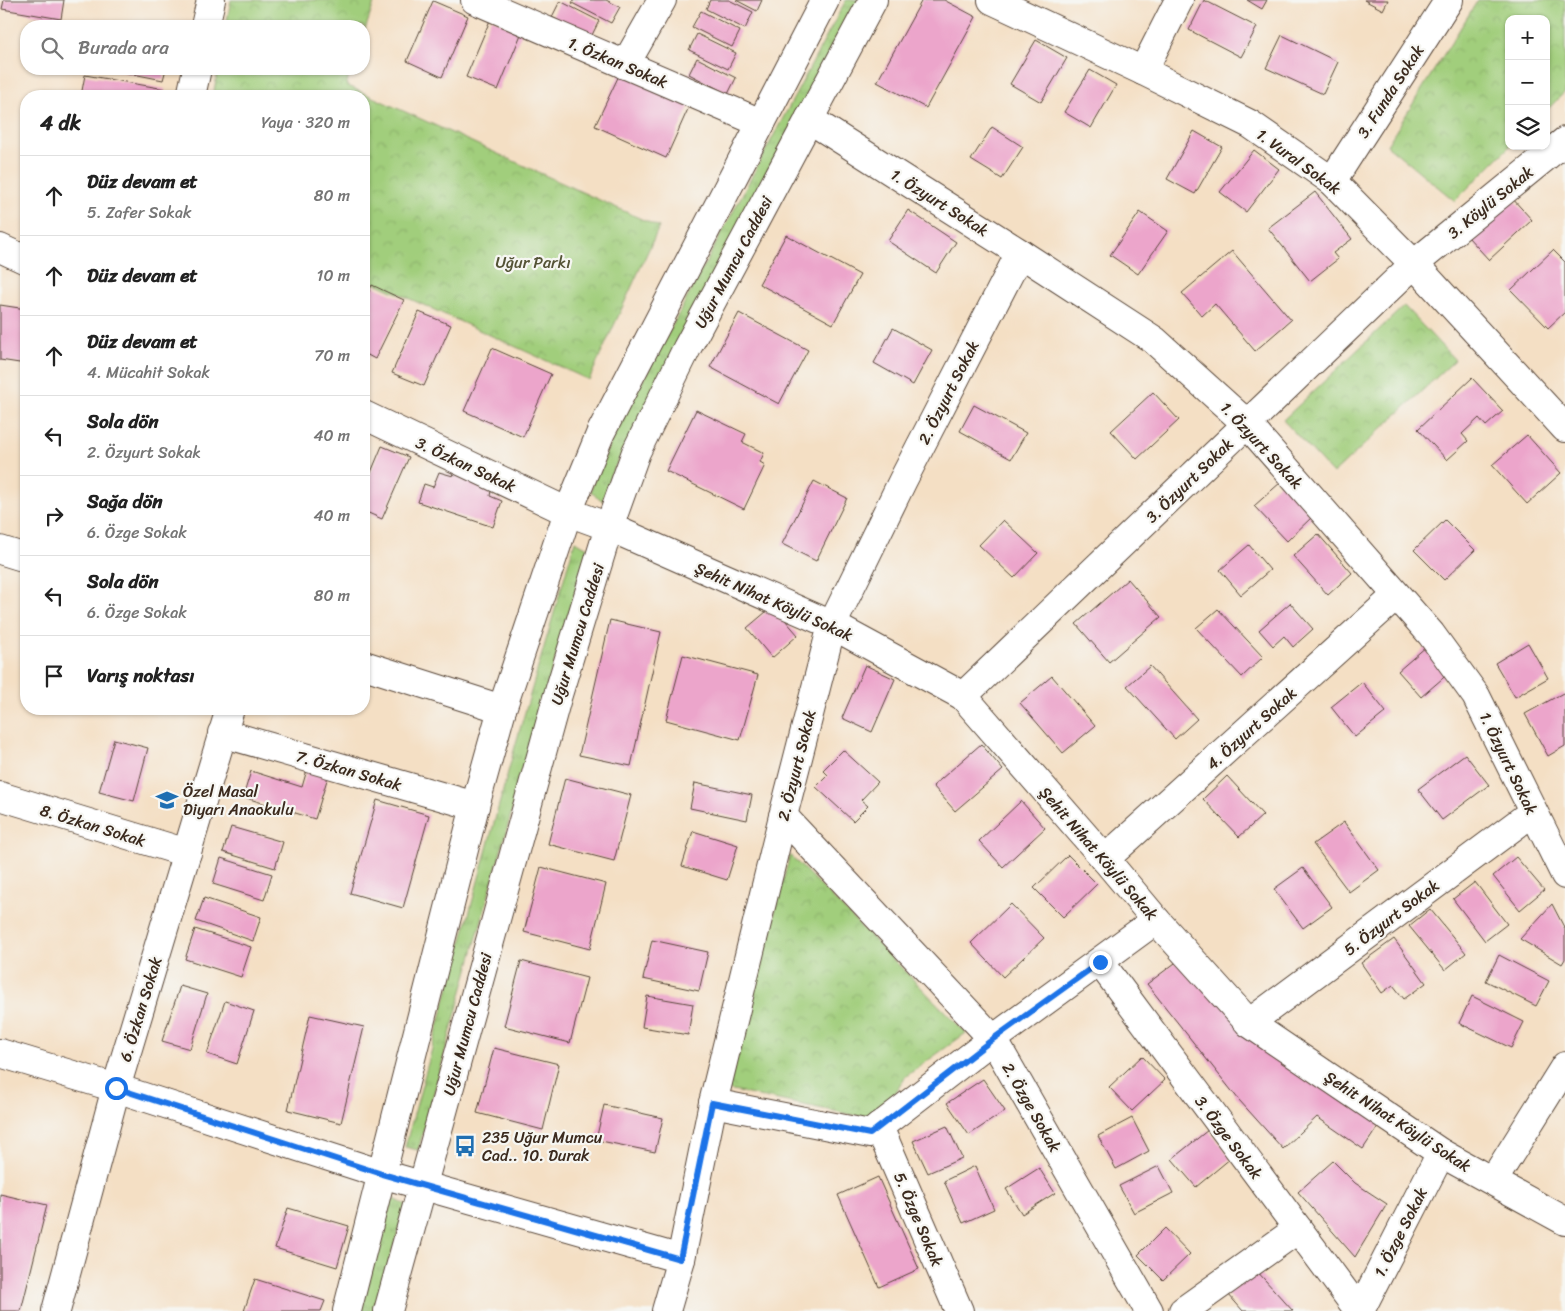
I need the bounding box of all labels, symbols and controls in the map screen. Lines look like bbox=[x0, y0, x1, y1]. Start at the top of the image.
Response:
map controls bbox=[1505, 15, 1550, 150]
button: + bbox=[1505, 15, 1550, 60]
search box bbox=[20, 20, 370, 75]
street label: 1. Özkan Sokak bbox=[563, 28, 673, 97]
text: Burada ara bbox=[78, 31, 169, 64]
icon: search bbox=[38, 34, 66, 62]
street label: 3. Funda Sokak bbox=[1349, 38, 1432, 144]
button: − bbox=[1505, 60, 1550, 105]
text: 4 dk bbox=[40, 104, 81, 142]
button: layers bbox=[1505, 105, 1550, 150]
text: Yaya · 320 m bbox=[261, 108, 350, 137]
street label: 1. Vural Sokak bbox=[1250, 120, 1348, 203]
street label: 3. Köylü Sokak bbox=[1441, 158, 1540, 247]
street label: 1. Özyurt Sokak bbox=[885, 161, 995, 244]
text: Düz devam et bbox=[87, 165, 198, 198]
text: 80 m bbox=[314, 181, 350, 210]
icon: ahead bbox=[40, 182, 68, 210]
street label: Uğur Mumcu Caddesi bbox=[686, 190, 781, 334]
text: 5. Zafer Sokak bbox=[87, 198, 192, 227]
park label: Uğur Parkı bbox=[495, 248, 571, 277]
text: Düz devam et bbox=[87, 259, 198, 292]
text: 10 m bbox=[317, 261, 350, 290]
icon: ahead bbox=[40, 262, 68, 290]
text: Düz devam et bbox=[87, 325, 198, 358]
street label: 2. Özyurt Sokak bbox=[910, 335, 987, 450]
text: 70 m bbox=[314, 341, 350, 370]
icon: ahead bbox=[40, 342, 68, 370]
text: 4. Mücahit Sokak bbox=[87, 358, 210, 387]
street label: 1. Özyurt Sokak bbox=[1213, 395, 1310, 496]
text: Sola dön bbox=[87, 405, 158, 438]
text: 40 m bbox=[313, 421, 350, 450]
icon: left bbox=[40, 422, 68, 450]
street label: 3. Özkan Sokak bbox=[411, 428, 521, 501]
street label: 3. Özyurt Sokak bbox=[1138, 430, 1240, 530]
text: 2. Özyurt Sokak bbox=[87, 438, 201, 467]
text: Sağa dön bbox=[87, 485, 162, 518]
text: 40 m bbox=[313, 501, 350, 530]
icon: right bbox=[40, 502, 68, 530]
text: 6. Özge Sokak bbox=[87, 518, 187, 547]
street label: Şehit Nihat Köylü Sokak bbox=[690, 554, 858, 650]
street label: Uğur Mumcu Caddesi bbox=[542, 559, 613, 709]
text: Sola dön bbox=[87, 565, 158, 598]
text: 80 m bbox=[314, 581, 350, 610]
icon: left bbox=[40, 582, 68, 610]
text: 6. Özge Sokak bbox=[87, 598, 187, 627]
text: Varış noktası bbox=[87, 659, 194, 692]
icon: arrive bbox=[40, 662, 68, 690]
street label: 4. Özyurt Sokak bbox=[1199, 679, 1304, 778]
street label: 2. Özyurt Sokak bbox=[769, 706, 824, 824]
street label: 1. Özyurt Sokak bbox=[1471, 707, 1546, 820]
street label: 7. Özkan Sokak bbox=[293, 742, 406, 800]
place label: Özel Masal Diyarı Anaokulu bbox=[183, 777, 294, 824]
street label: Şehit Nihat Köylü Sokak bbox=[1032, 779, 1166, 928]
school or university icon: Özel Masal Diyarı Anaokulu bbox=[154, 787, 180, 813]
street label: 8. Özkan Sokak bbox=[36, 796, 150, 855]
street label: 5. Özyurt Sokak bbox=[1337, 871, 1446, 963]
street label: Uğur Mumcu Caddesi bbox=[434, 949, 501, 1099]
route end bbox=[1089, 951, 1112, 974]
street label: 6. Özkan Sokak bbox=[111, 952, 170, 1065]
street label: 2. Özge Sokak bbox=[994, 1057, 1069, 1158]
street label: Şehit Nihat Köylü Sokak bbox=[1318, 1063, 1478, 1180]
route start bbox=[105, 1077, 128, 1100]
street label: 3. Özge Sokak bbox=[1187, 1089, 1270, 1186]
place label: 235 Uğur Mumcu Cad.. 10. Durak bbox=[482, 1123, 603, 1170]
bus stop icon: 235 Uğur Mumcu Cad.. 10. Durak bbox=[452, 1133, 478, 1159]
street label: 5. Özge Sokak bbox=[886, 1167, 952, 1272]
street label: 1. Özge Sokak bbox=[1365, 1182, 1436, 1282]

